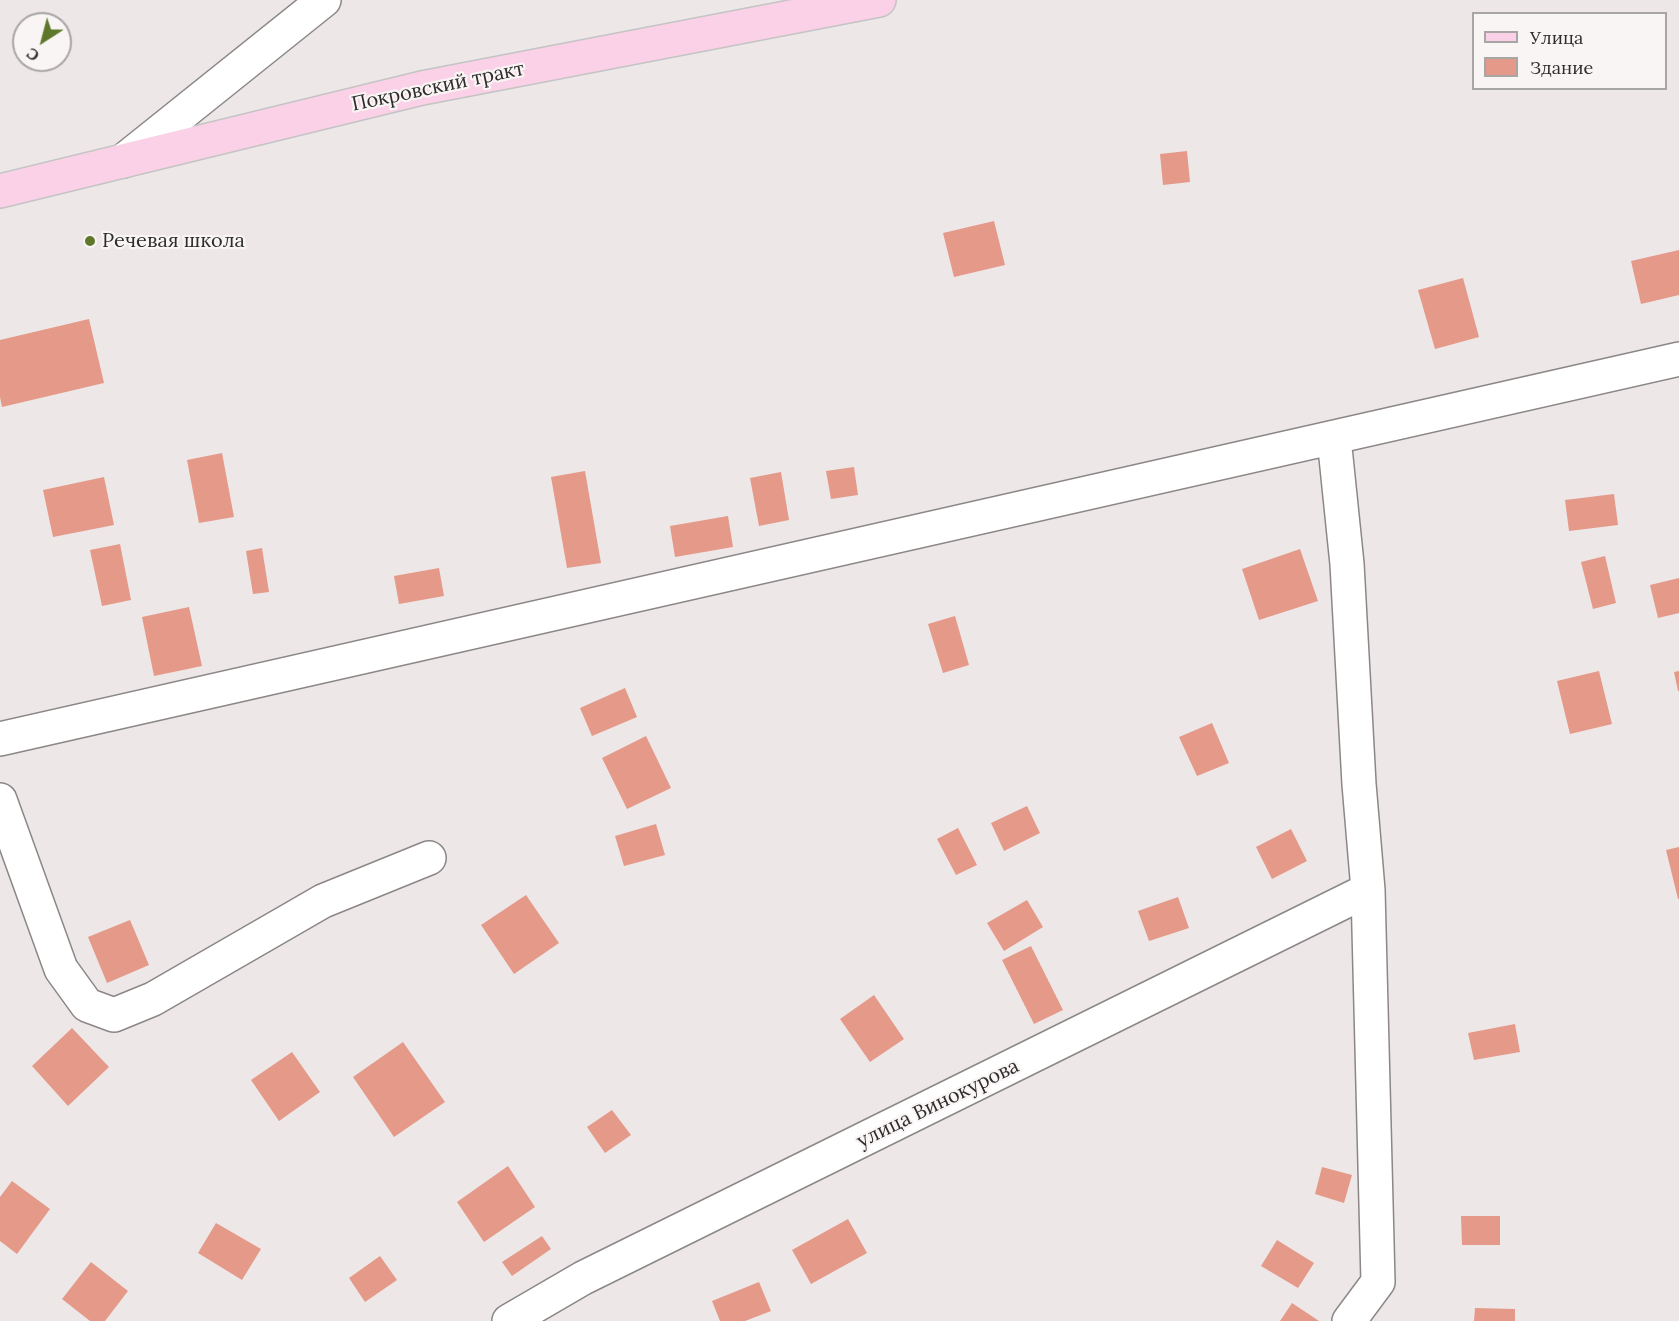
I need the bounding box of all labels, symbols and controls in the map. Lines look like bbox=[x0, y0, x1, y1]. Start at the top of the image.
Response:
north arrow bbox=[12, 12, 72, 72]
legend bbox=[1472, 12, 1667, 90]
text: Улица bbox=[1530, 26, 1583, 49]
text: С bbox=[22, 44, 43, 66]
text: Здание bbox=[1530, 56, 1593, 79]
street label: Покровский тракт bbox=[350, 57, 526, 117]
place label: Речевая школа bbox=[102, 229, 245, 253]
marker: Речевая школа bbox=[83, 234, 97, 248]
street label: улица Винокурова bbox=[853, 1054, 1023, 1154]

